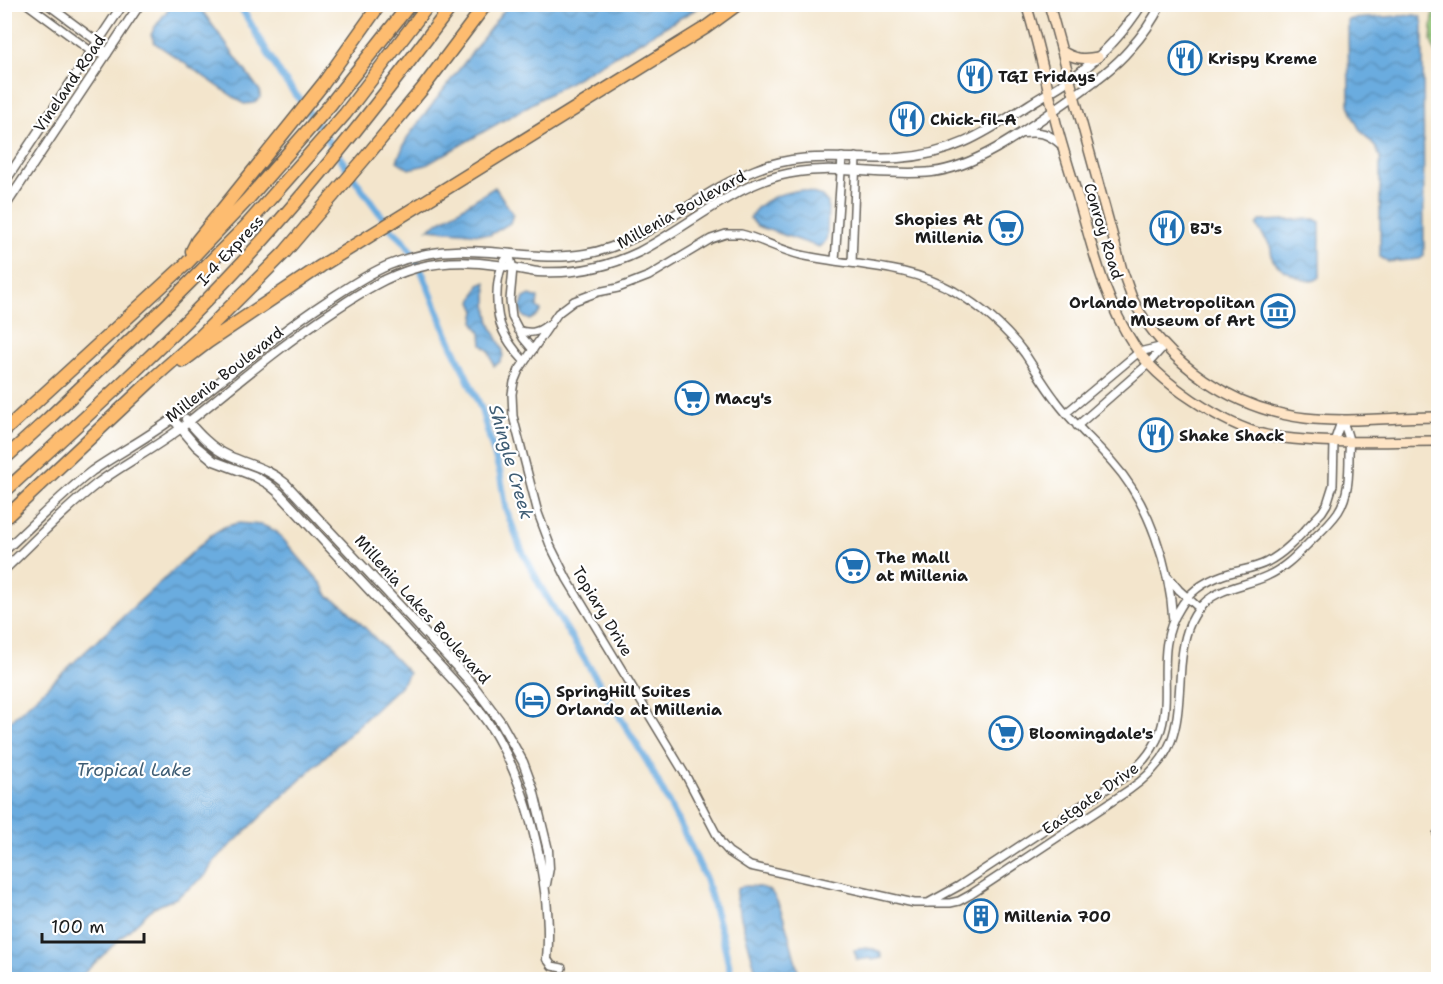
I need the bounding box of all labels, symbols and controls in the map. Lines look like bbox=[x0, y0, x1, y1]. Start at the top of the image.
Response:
street label: Vineland Road bbox=[29, 30, 110, 136]
restaurant icon: Krispy Kreme bbox=[1167, 40, 1203, 76]
place label: Krispy Kreme bbox=[1208, 48, 1318, 69]
restaurant icon: TGI Fridays bbox=[957, 58, 993, 94]
place label: TGI Fridays bbox=[998, 66, 1096, 87]
restaurant icon: Chick-fil-A bbox=[889, 101, 925, 137]
place label: Chick-fil-A bbox=[930, 109, 1017, 130]
street label: Millenia Boulevard bbox=[613, 165, 749, 254]
street label: Conroy Road bbox=[1079, 180, 1128, 282]
place label: Shopies At Millenia bbox=[895, 209, 983, 248]
supermarket icon: Shopies At Millenia bbox=[988, 210, 1024, 246]
restaurant icon: BJ's bbox=[1149, 210, 1185, 246]
street label: I-4 Express bbox=[192, 211, 268, 290]
place label: BJ's bbox=[1190, 218, 1222, 239]
place label: Orlando Metropolitan Museum of Art bbox=[1069, 292, 1255, 331]
museum icon: Orlando Metropolitan Museum of Art bbox=[1260, 293, 1296, 329]
street label: Millenia Boulevard bbox=[161, 322, 288, 427]
supermarket icon: Macy's bbox=[674, 380, 710, 416]
place label: Macy's bbox=[715, 388, 772, 409]
water label: Shingle Creek bbox=[483, 402, 539, 523]
restaurant icon: Shake Shack bbox=[1138, 417, 1174, 453]
place label: Shake Shack bbox=[1179, 425, 1284, 446]
street label: Millenia Lakes Boulevard bbox=[350, 530, 495, 688]
place label: The Mall at Millenia bbox=[876, 547, 968, 586]
supermarket icon: The Mall at Millenia bbox=[835, 548, 871, 584]
street label: Topiary Drive bbox=[567, 562, 638, 660]
place label: SpringHill Suites Orlando at Millenia bbox=[556, 681, 722, 720]
hotel icon: SpringHill Suites Orlando at Millenia bbox=[515, 682, 551, 718]
supermarket icon: Bloomingdale's bbox=[988, 715, 1024, 751]
place label: Bloomingdale's bbox=[1029, 723, 1154, 744]
street label: Eastgate Drive bbox=[1038, 757, 1143, 840]
water label: Tropical Lake bbox=[76, 758, 192, 782]
building icon: Millenia 700 bbox=[963, 898, 999, 934]
scale bar bbox=[42, 906, 144, 944]
place label: Millenia 700 bbox=[1004, 906, 1111, 927]
text: 100 m bbox=[51, 915, 105, 939]

